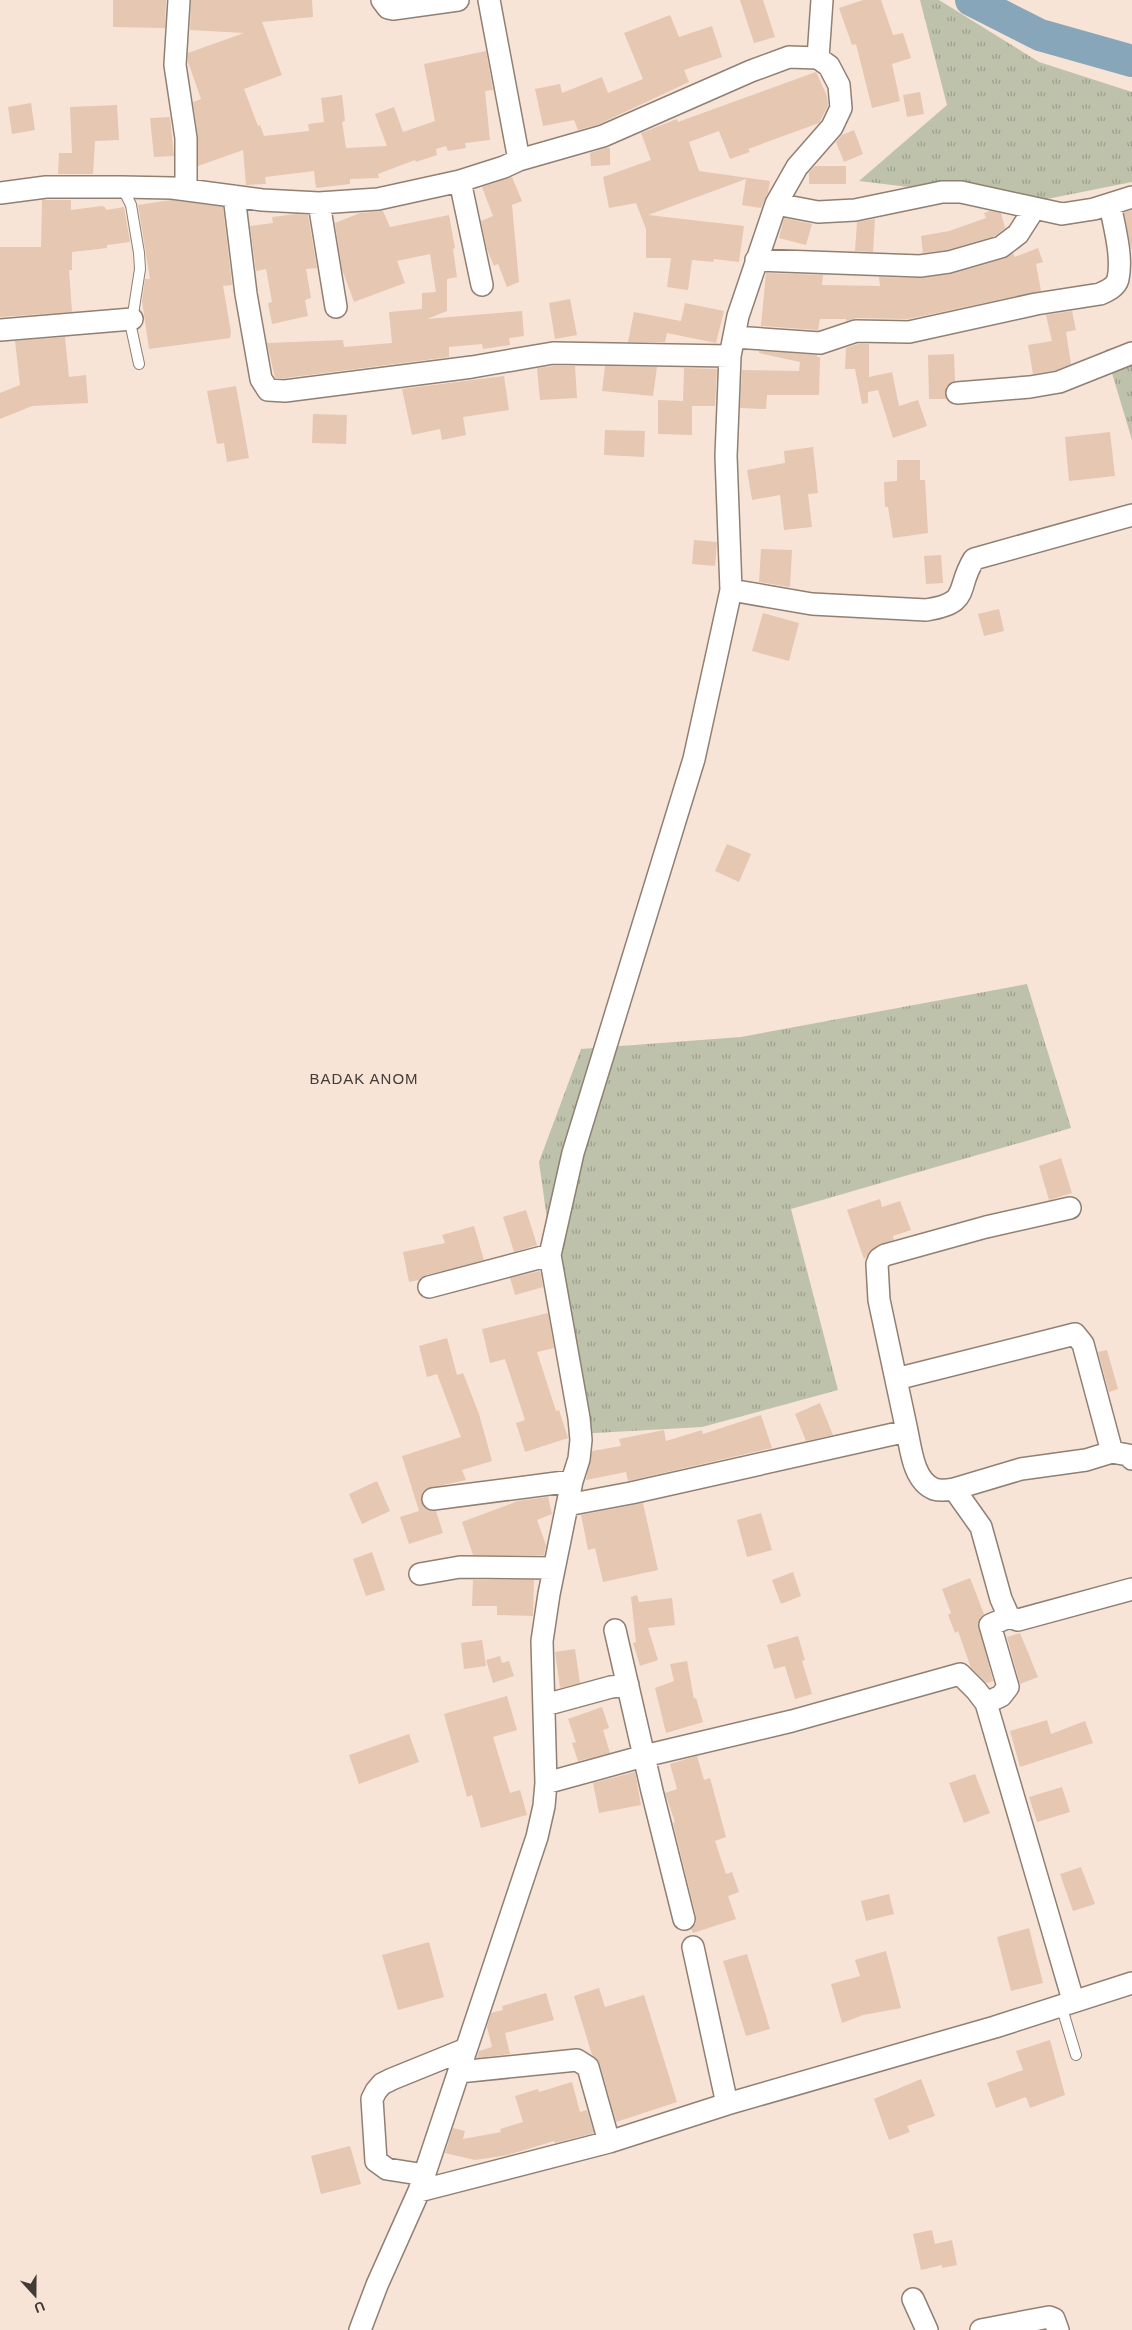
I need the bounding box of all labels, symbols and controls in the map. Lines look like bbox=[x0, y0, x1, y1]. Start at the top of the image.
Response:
district label: BADAK ANOM bbox=[309, 1070, 419, 1087]
north arrow bbox=[10, 2270, 60, 2320]
text: U bbox=[32, 2298, 47, 2316]

